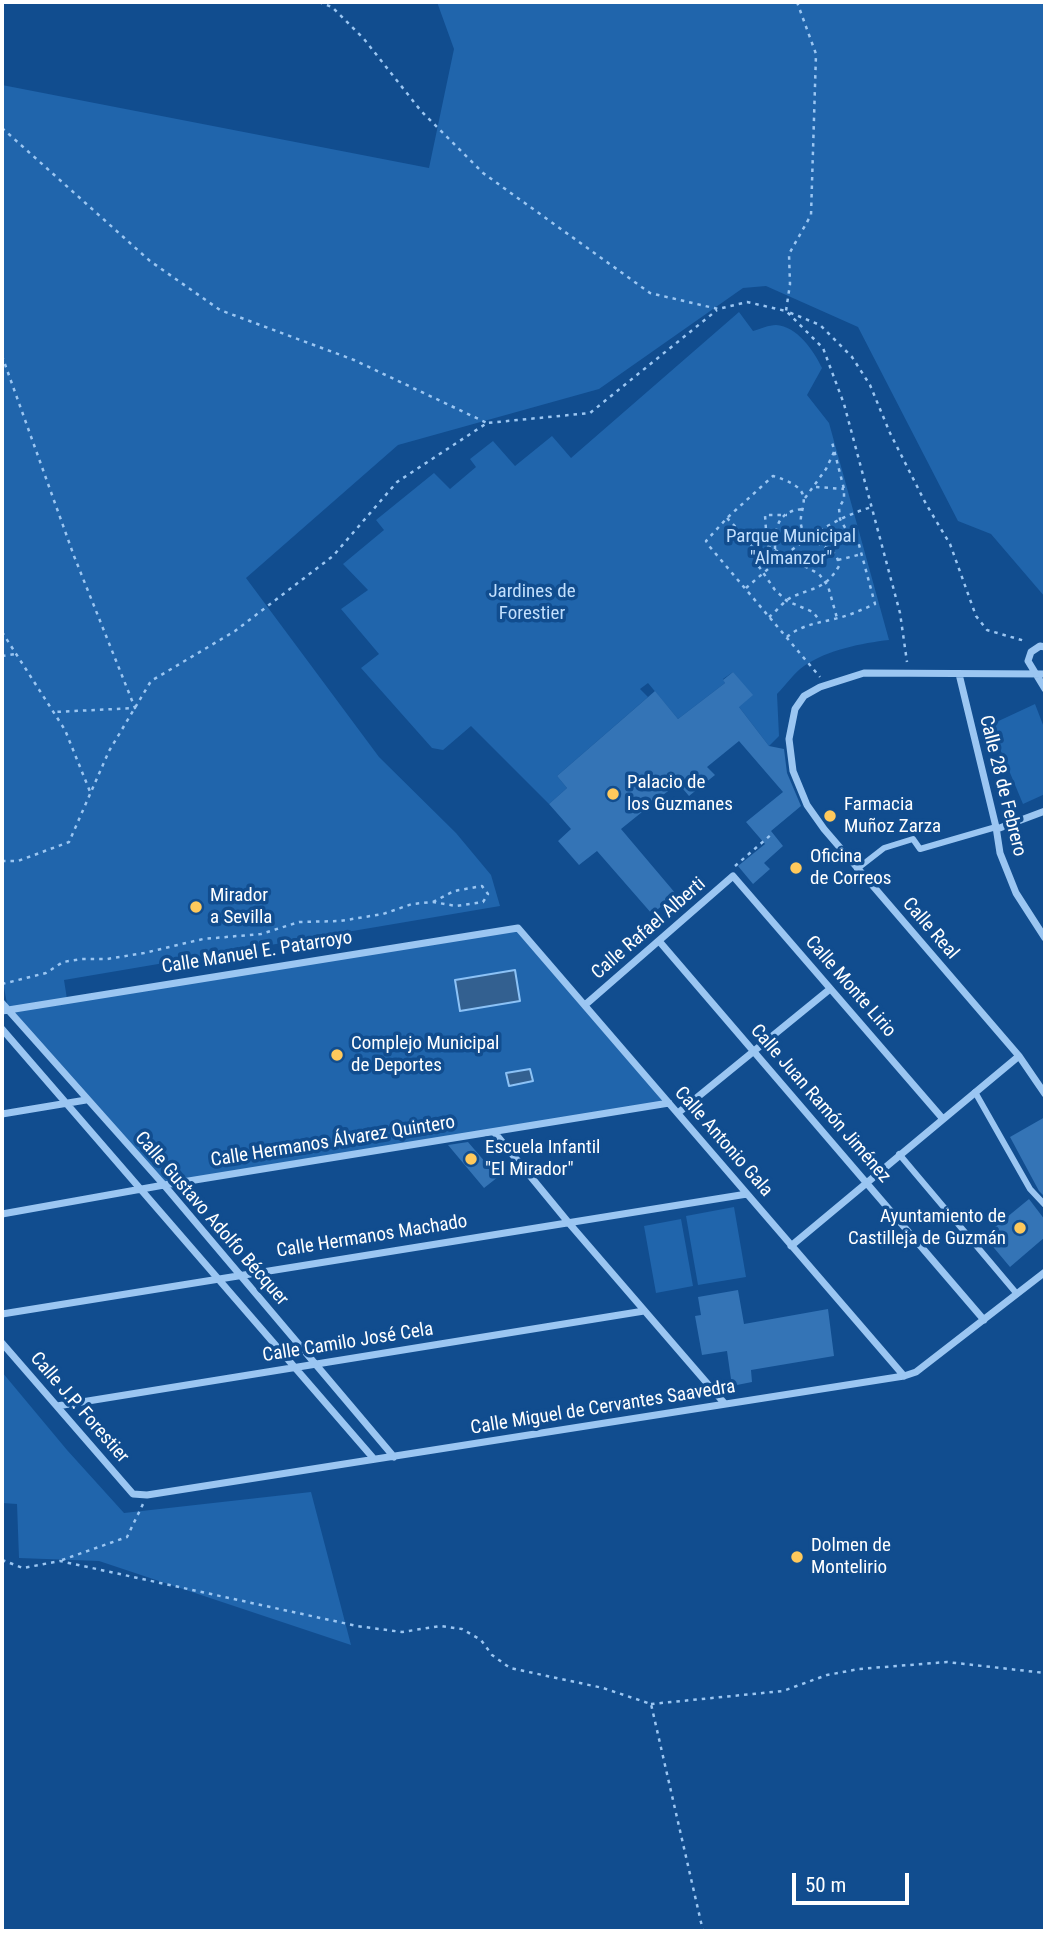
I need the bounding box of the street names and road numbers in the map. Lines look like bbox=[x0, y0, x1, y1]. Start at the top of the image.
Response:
street label: Calle 28 de Febrero bbox=[973, 713, 1031, 859]
street label: Calle Rafael Alberti bbox=[587, 873, 711, 985]
street label: Calle Real bbox=[897, 893, 963, 965]
street label: Calle Manuel E. Patarroyo bbox=[160, 927, 354, 979]
street label: Calle Monte Lirio bbox=[800, 932, 900, 1042]
street label: Calle Juan Ramón Jiménez bbox=[745, 1020, 895, 1188]
street label: Calle Antonio Gala bbox=[669, 1082, 777, 1202]
street label: Calle Hermanos Álvarez Quintero bbox=[209, 1111, 457, 1173]
street label: Calle Gustavo Adolfo Bécquer bbox=[129, 1127, 293, 1311]
street label: Calle Hermanos Machado bbox=[275, 1211, 469, 1263]
street label: Calle Camilo José Cela bbox=[261, 1318, 435, 1368]
street label: Calle J.P. Forestier bbox=[25, 1348, 133, 1468]
street label: Calle Miguel de Cervantes Saavedra bbox=[469, 1376, 737, 1440]

